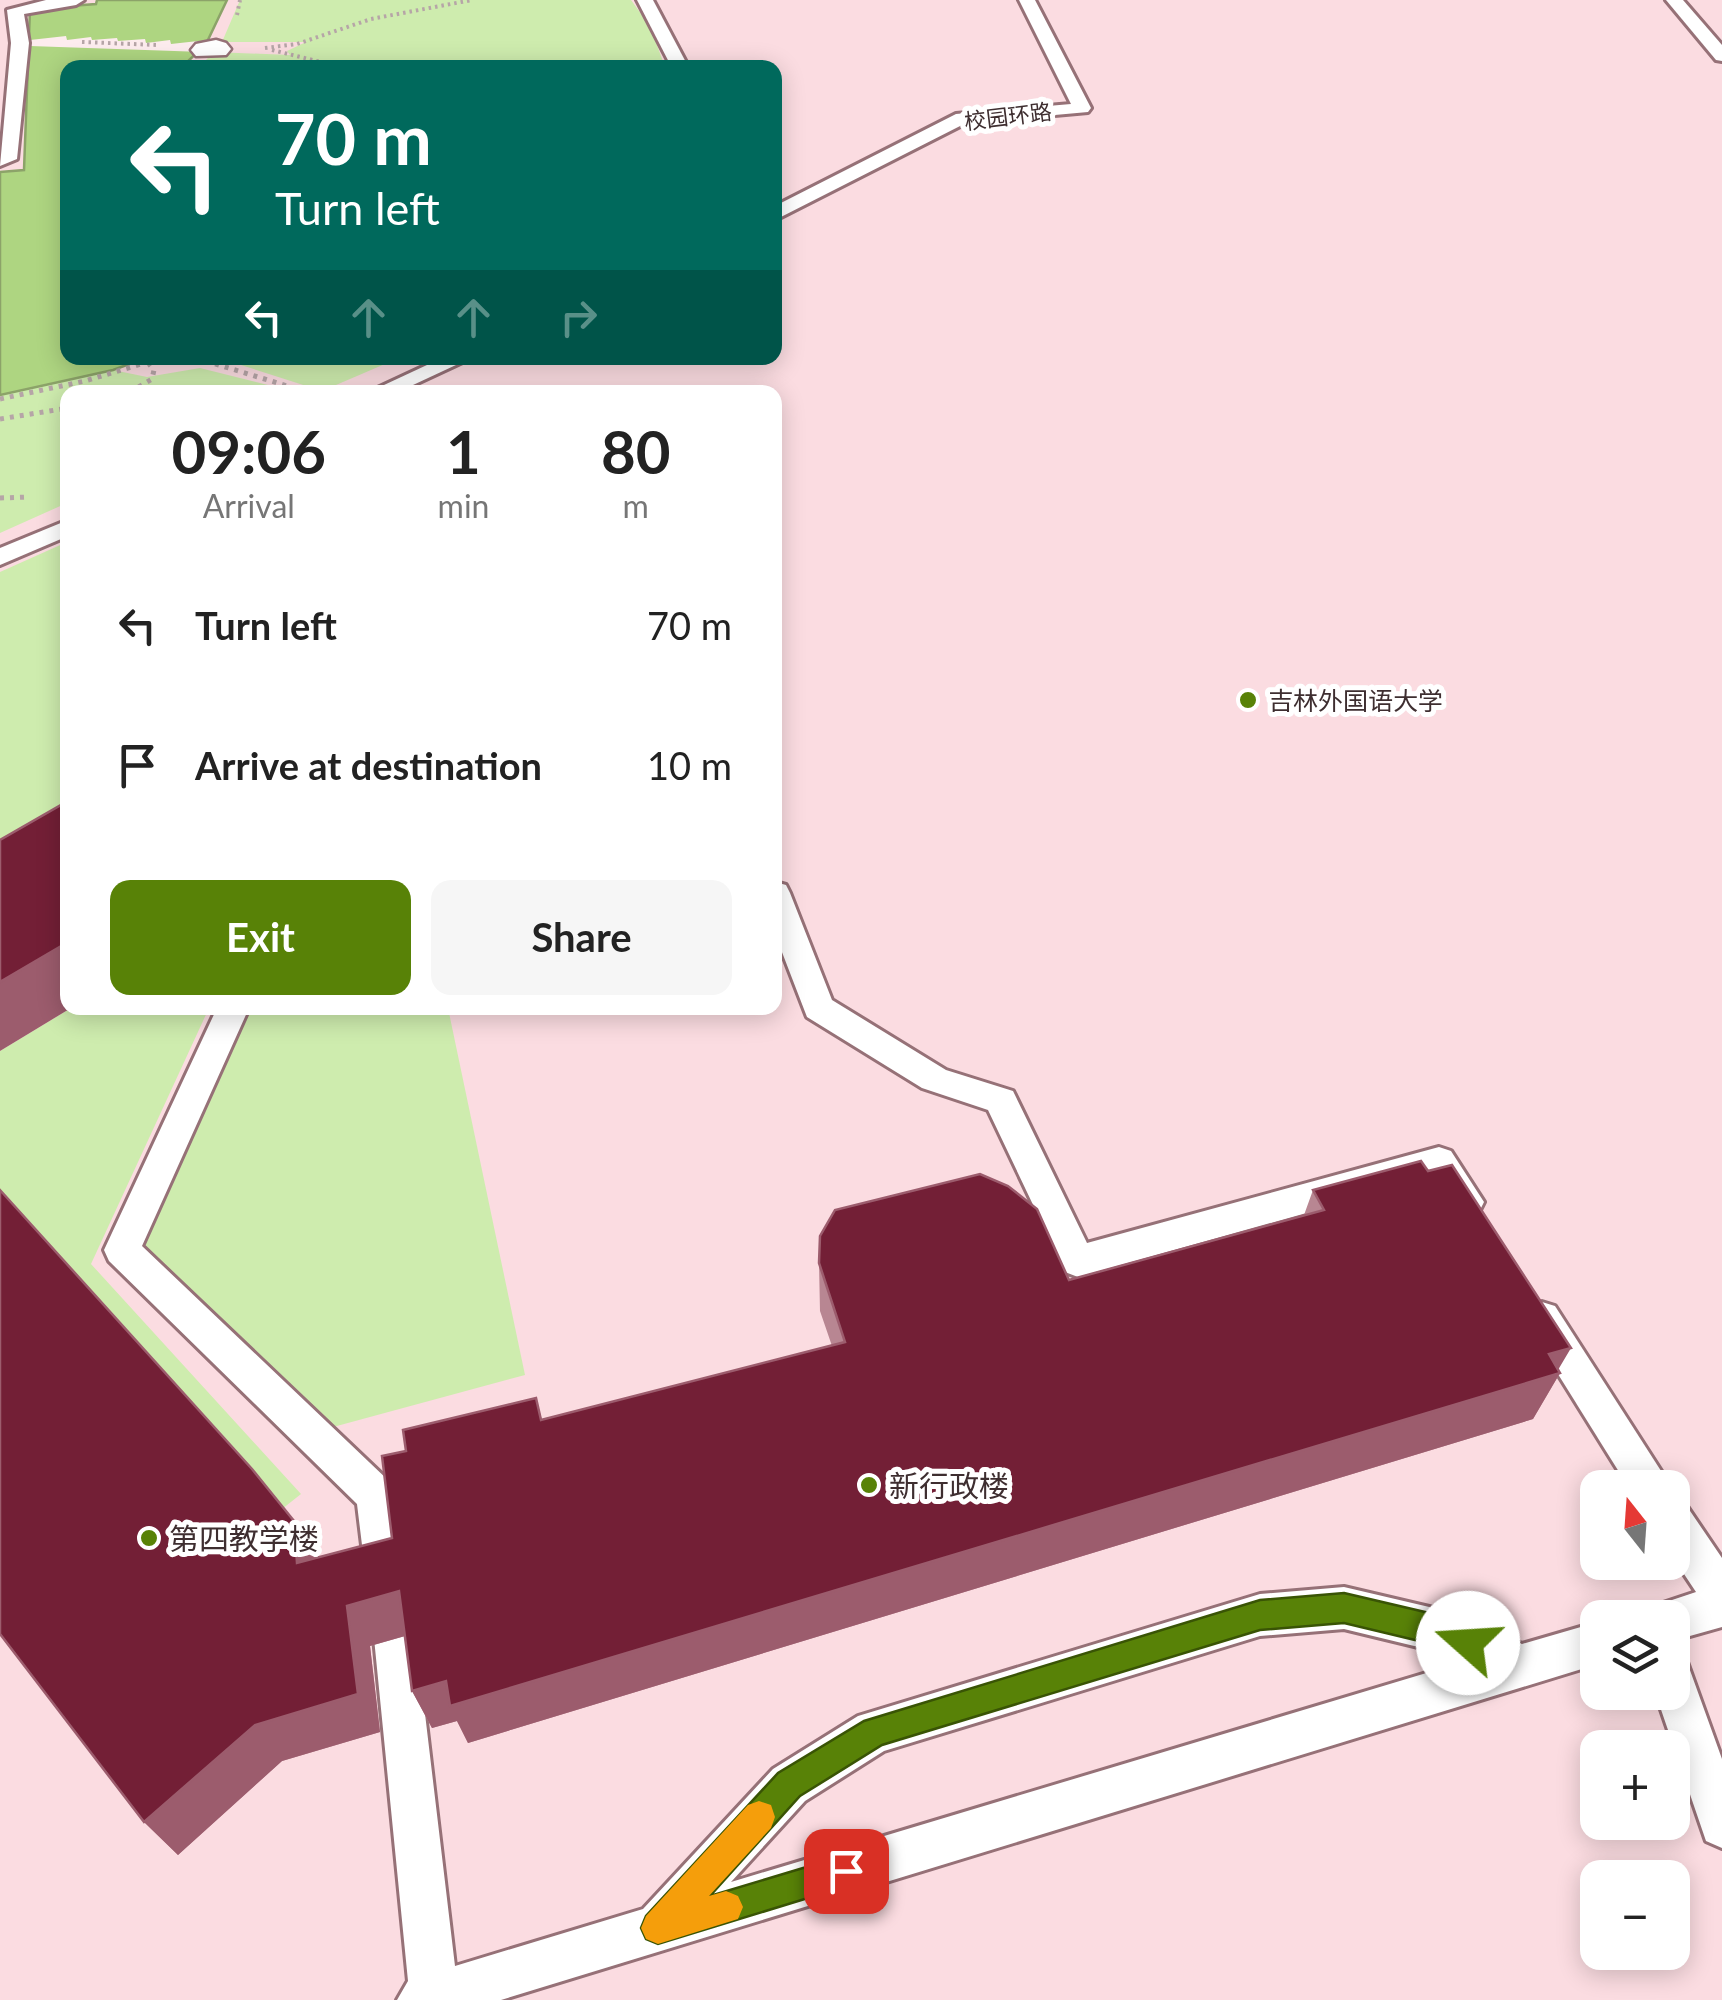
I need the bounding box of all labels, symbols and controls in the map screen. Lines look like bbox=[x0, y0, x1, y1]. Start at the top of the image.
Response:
text: 70 m bbox=[275, 96, 432, 180]
street label: 校园环路 bbox=[963, 97, 1053, 135]
icon: left bbox=[110, 100, 240, 230]
text: Turn left bbox=[275, 181, 440, 235]
icon: left bbox=[236, 290, 291, 345]
icon: ahead bbox=[341, 290, 396, 345]
icon: ahead bbox=[446, 290, 501, 345]
icon: right bbox=[551, 290, 606, 345]
text: 09:06 bbox=[171, 415, 326, 487]
text: 1 bbox=[446, 415, 481, 487]
text: 80 bbox=[601, 415, 671, 487]
text: Arrival bbox=[203, 486, 295, 525]
text: min bbox=[438, 486, 489, 525]
text: m bbox=[623, 486, 649, 525]
icon: left bbox=[110, 598, 165, 653]
text: Turn left bbox=[195, 602, 337, 648]
text: 70 m bbox=[647, 602, 732, 648]
place label: 吉林外国语大学 bbox=[1268, 685, 1443, 715]
marker: 吉林外国语大学 bbox=[1237, 689, 1259, 711]
icon: arrive bbox=[110, 738, 165, 793]
text: Arrive at destination bbox=[195, 742, 542, 788]
text: 10 m bbox=[647, 742, 732, 788]
button: Exit bbox=[110, 880, 411, 995]
button: Share bbox=[431, 880, 732, 995]
place label: 新行政楼 bbox=[889, 1467, 1009, 1503]
north arrow bbox=[1580, 1470, 1690, 1580]
map controls bbox=[1580, 1470, 1690, 1970]
marker: 新行政楼 bbox=[858, 1474, 880, 1496]
place label: 第四教学楼 bbox=[169, 1520, 319, 1556]
marker: 第四教学楼 bbox=[138, 1527, 160, 1549]
position arrow bbox=[1416, 1591, 1520, 1695]
button: layers bbox=[1580, 1600, 1690, 1710]
button: + bbox=[1580, 1730, 1690, 1840]
pin bbox=[804, 1829, 889, 1914]
icon: arrive bbox=[819, 1844, 874, 1899]
button: − bbox=[1580, 1860, 1690, 1970]

